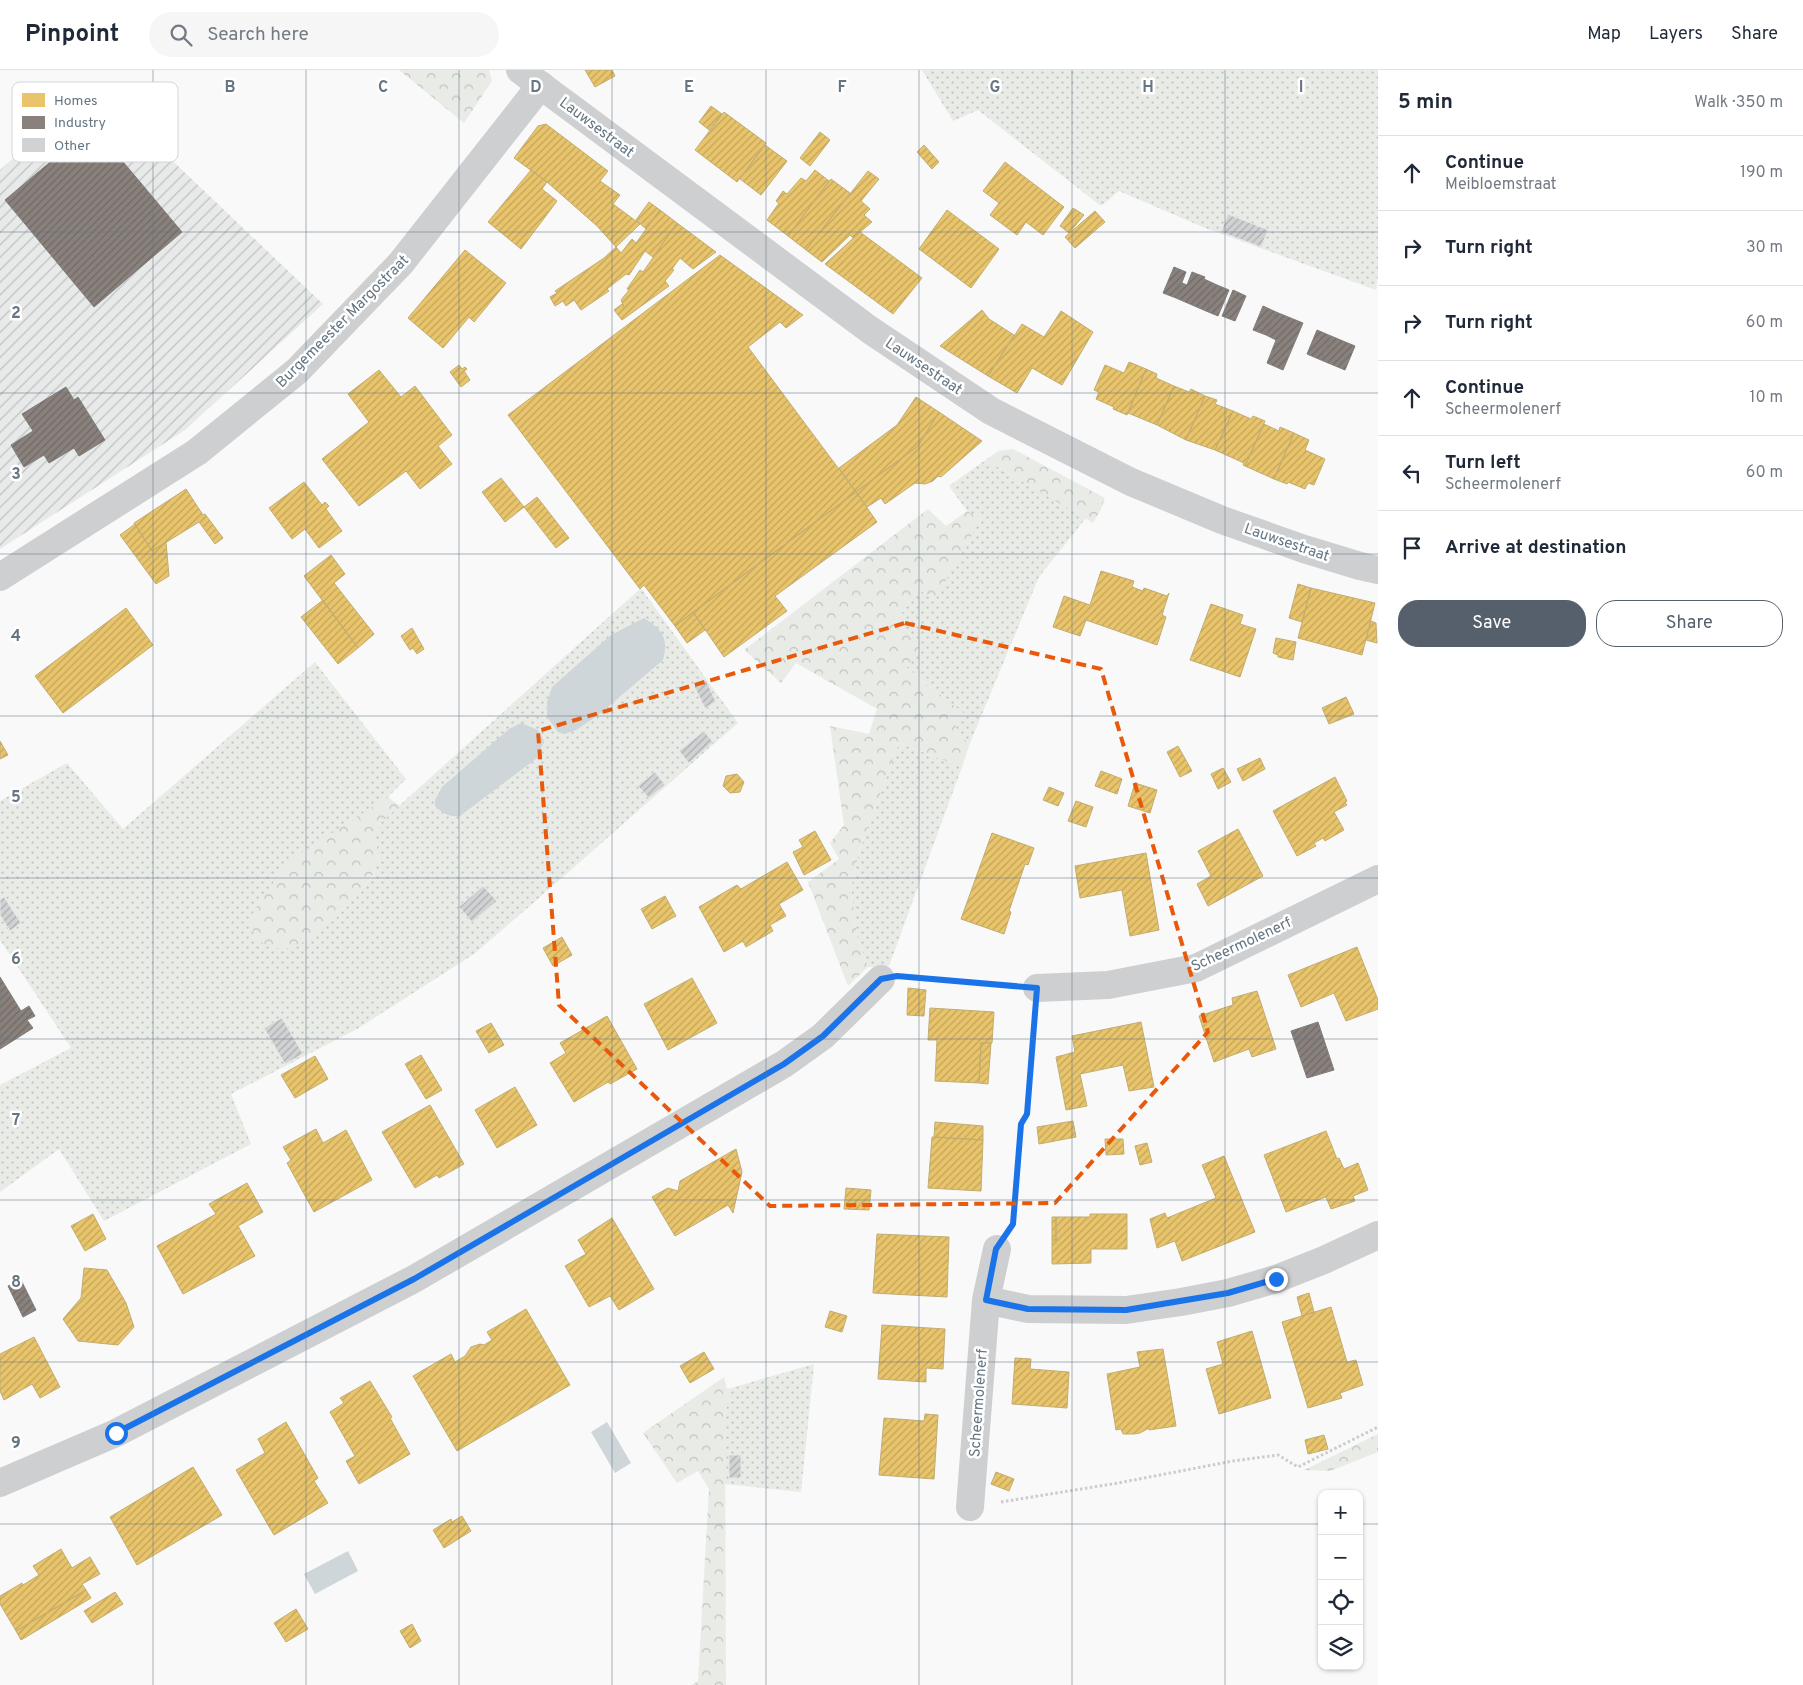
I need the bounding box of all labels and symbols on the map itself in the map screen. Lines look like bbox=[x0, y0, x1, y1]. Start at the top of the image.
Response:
text: B bbox=[224, 78, 236, 98]
text: C bbox=[378, 78, 388, 98]
text: D bbox=[530, 78, 542, 98]
text: E bbox=[684, 78, 694, 98]
text: F bbox=[837, 78, 847, 98]
text: G bbox=[990, 78, 1000, 98]
text: H bbox=[1142, 78, 1154, 98]
text: I bbox=[1299, 78, 1303, 98]
legend bbox=[12, 82, 178, 162]
text: Homes bbox=[54, 93, 98, 110]
street label: Lauwsestraat bbox=[555, 94, 637, 163]
text: Industry bbox=[54, 115, 106, 132]
text: Other bbox=[54, 138, 91, 155]
street label: Burgemeester Margostraat bbox=[273, 252, 413, 392]
text: 2 bbox=[11, 304, 21, 324]
street label: Lauwsestraat bbox=[881, 334, 965, 400]
text: 3 bbox=[11, 465, 21, 485]
street label: Lauwsestraat bbox=[1241, 520, 1332, 567]
text: 4 bbox=[11, 627, 21, 647]
text: 5 bbox=[11, 788, 21, 808]
street label: Scheermolenerf bbox=[1188, 914, 1295, 977]
text: 6 bbox=[11, 950, 21, 970]
text: 7 bbox=[12, 1111, 20, 1131]
route end bbox=[1265, 1268, 1288, 1291]
text: 8 bbox=[11, 1273, 21, 1293]
street label: Scheermolenerf bbox=[966, 1348, 993, 1458]
route start bbox=[105, 1422, 128, 1445]
text: 9 bbox=[11, 1434, 21, 1454]

